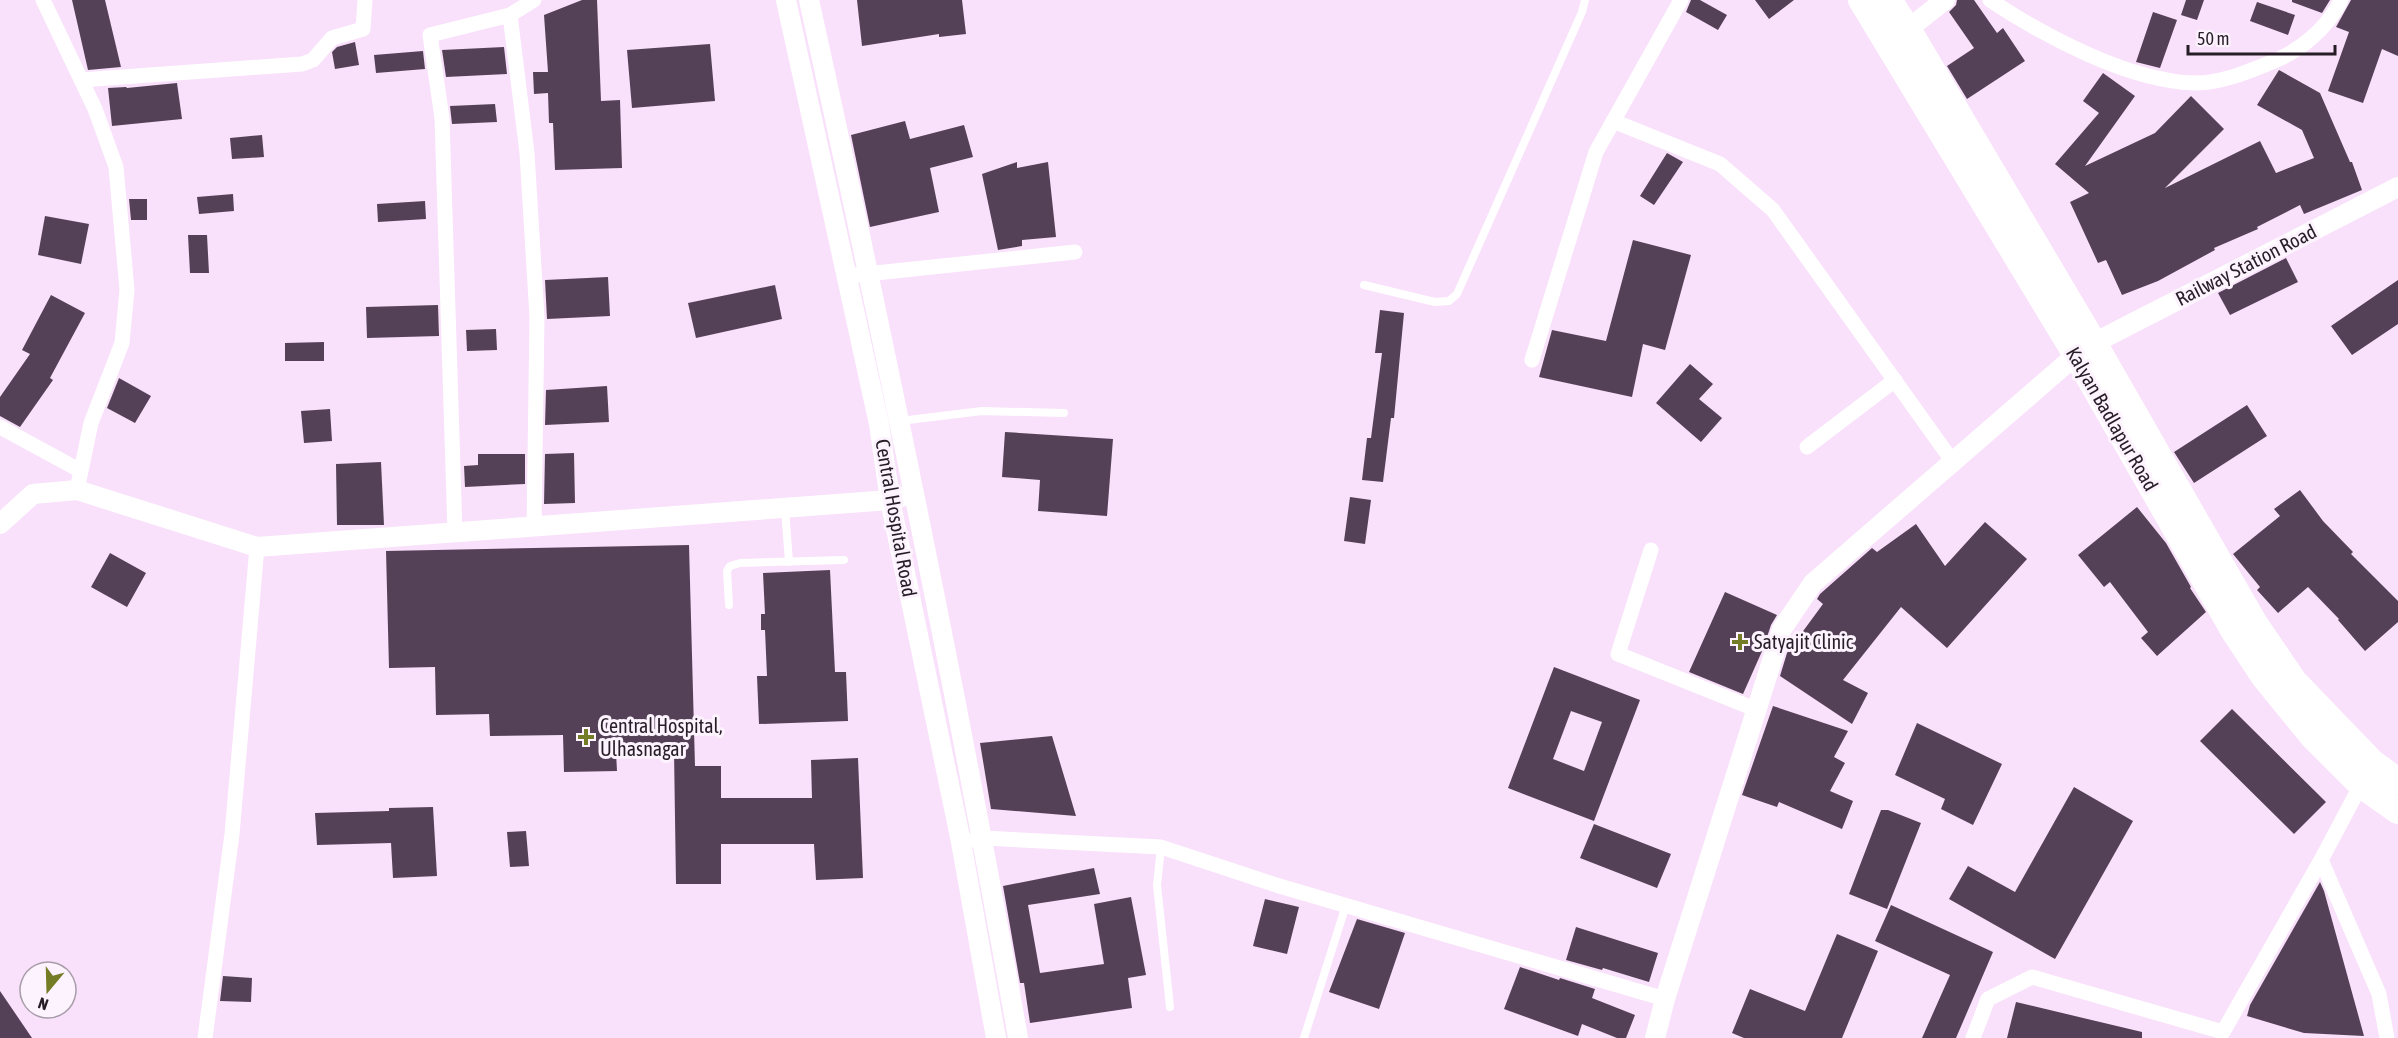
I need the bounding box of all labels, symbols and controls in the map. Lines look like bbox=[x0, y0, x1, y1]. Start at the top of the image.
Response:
scale bar bbox=[2188, 18, 2335, 56]
text: 50 m bbox=[2197, 28, 2229, 49]
street label: Railway Station Road bbox=[2172, 219, 2320, 310]
street label: Kalyan Badlapur Road bbox=[2062, 343, 2163, 495]
street label: Central Hospital Road bbox=[871, 437, 922, 599]
place label: Satyajit Clinic bbox=[1754, 630, 1854, 653]
marker: Satyajit Clinic bbox=[1731, 633, 1749, 651]
place label: Central Hospital, Ulhasnagar bbox=[600, 714, 722, 760]
marker: Central Hospital, Ulhasnagar bbox=[577, 728, 595, 746]
north arrow bbox=[18, 960, 78, 1020]
text: N bbox=[36, 994, 51, 1014]

